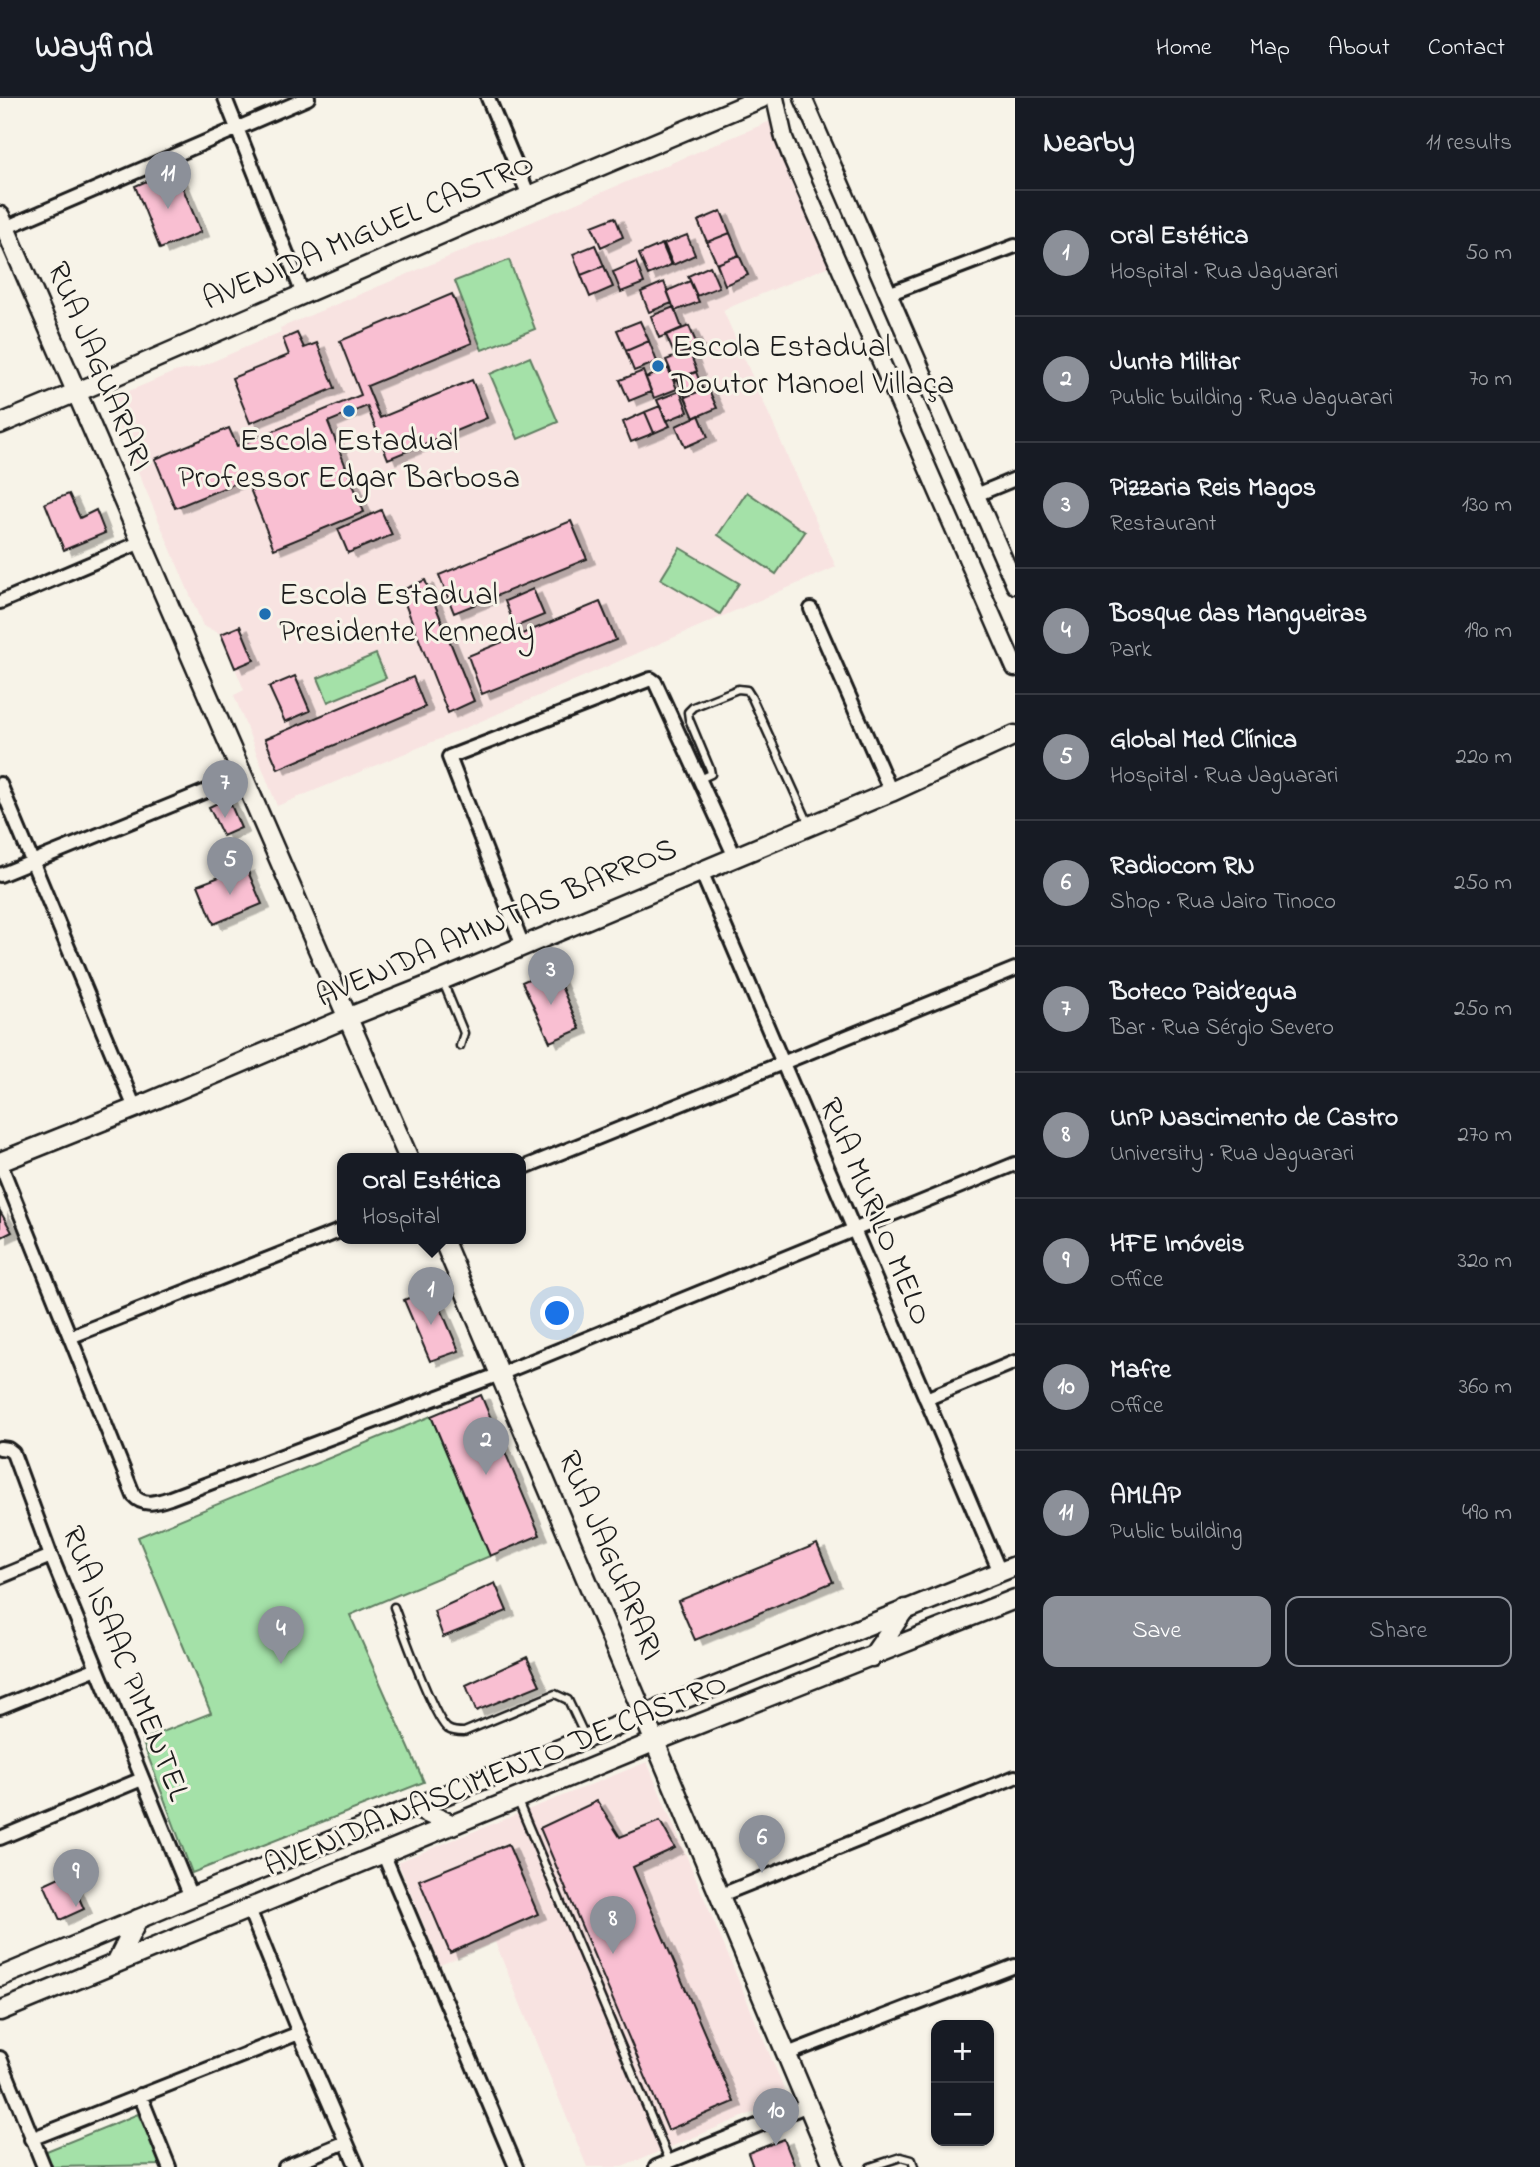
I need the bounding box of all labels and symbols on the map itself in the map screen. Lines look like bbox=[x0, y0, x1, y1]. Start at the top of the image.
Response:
street label: AVENIDA MIGUEL CASTRO bbox=[196, 142, 542, 324]
pin: 11 bbox=[145, 151, 191, 209]
street label: RUA JAGUARARI bbox=[33, 255, 163, 479]
place label: Escola Estadual Doutor Manoel Villaça bbox=[671, 325, 954, 409]
marker: Escola Estadual Doutor Manoel Villaça bbox=[650, 358, 666, 374]
marker: Escola Estadual Professor Edgar Barbosa bbox=[341, 403, 357, 419]
place label: Escola Estadual Professor Edgar Barbosa bbox=[178, 419, 520, 503]
place label: Escola Estadual Presidente Kennedy bbox=[279, 573, 535, 657]
marker: Escola Estadual Presidente Kennedy bbox=[257, 606, 273, 622]
pin: 7 bbox=[202, 760, 248, 818]
street label: AVENIDA AMINTAS BARROS bbox=[309, 827, 685, 1021]
pin: 5 bbox=[207, 837, 253, 895]
pin: 3 bbox=[528, 947, 574, 1005]
street label: RUA MURILO MELO bbox=[805, 1091, 943, 1333]
pin: 1 bbox=[408, 1267, 454, 1325]
your location bbox=[540, 1296, 574, 1330]
pin: 2 bbox=[463, 1417, 509, 1475]
street label: RUA JAGUARARI bbox=[544, 1444, 674, 1668]
street label: RUA ISAAC PIMENTEL bbox=[47, 1519, 201, 1809]
pin: 4 bbox=[258, 1606, 304, 1664]
street label: AVENIDA NASCIMENTO DE CASTRO bbox=[258, 1661, 734, 1891]
pin: 6 bbox=[739, 1815, 785, 1873]
pin: 9 bbox=[53, 1849, 99, 1907]
pin: 8 bbox=[590, 1896, 636, 1954]
pin: 10 bbox=[753, 2088, 799, 2146]

